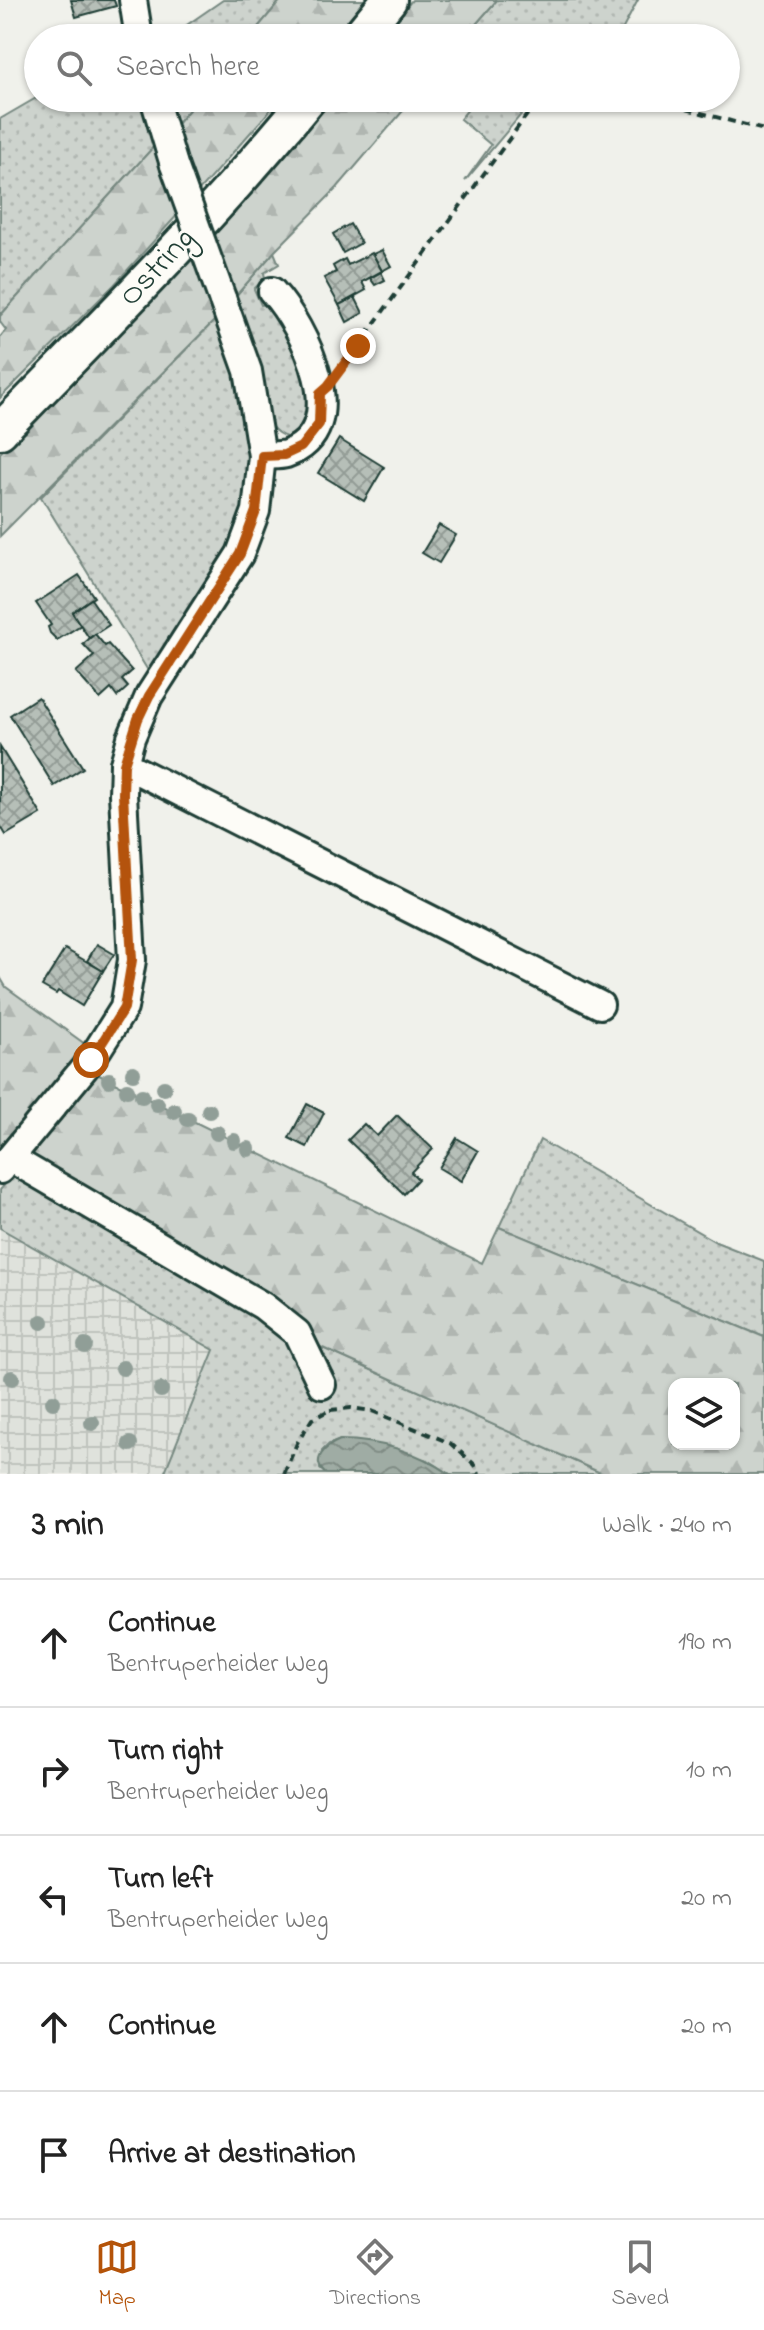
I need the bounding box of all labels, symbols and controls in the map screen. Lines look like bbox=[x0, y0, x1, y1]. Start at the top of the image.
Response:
search box bbox=[24, 24, 740, 112]
icon: search bbox=[52, 46, 96, 90]
text: Search here bbox=[116, 46, 260, 90]
street label: Ostring bbox=[109, 218, 207, 318]
route end bbox=[340, 328, 376, 364]
route start bbox=[73, 1042, 109, 1078]
map controls bbox=[668, 1378, 740, 1450]
button: layers bbox=[668, 1378, 740, 1450]
text: 3 min bbox=[32, 1501, 104, 1551]
text: Walk · 240 m bbox=[602, 1507, 732, 1545]
text: Continue bbox=[108, 1602, 216, 1646]
icon: ahead bbox=[32, 1621, 76, 1665]
text: 190 m bbox=[678, 1624, 732, 1662]
text: Bentruperheider Weg bbox=[108, 1646, 328, 1684]
text: Turn right bbox=[108, 1730, 223, 1774]
icon: right bbox=[32, 1749, 76, 1793]
text: 10 m bbox=[686, 1752, 732, 1790]
text: Bentruperheider Weg bbox=[108, 1774, 328, 1812]
text: Turn left bbox=[108, 1858, 213, 1902]
icon: left bbox=[32, 1877, 76, 1921]
text: 20 m bbox=[681, 1880, 732, 1918]
text: Bentruperheider Weg bbox=[108, 1902, 328, 1940]
icon: ahead bbox=[32, 2005, 76, 2049]
text: Continue bbox=[108, 2005, 216, 2049]
text: 20 m bbox=[681, 2008, 732, 2046]
icon: arrive bbox=[32, 2133, 76, 2177]
text: Arrive at destination bbox=[108, 2133, 356, 2177]
tab: Map bbox=[95, 2235, 139, 2315]
tab: Directions bbox=[330, 2235, 421, 2315]
tab: Saved bbox=[611, 2235, 669, 2315]

